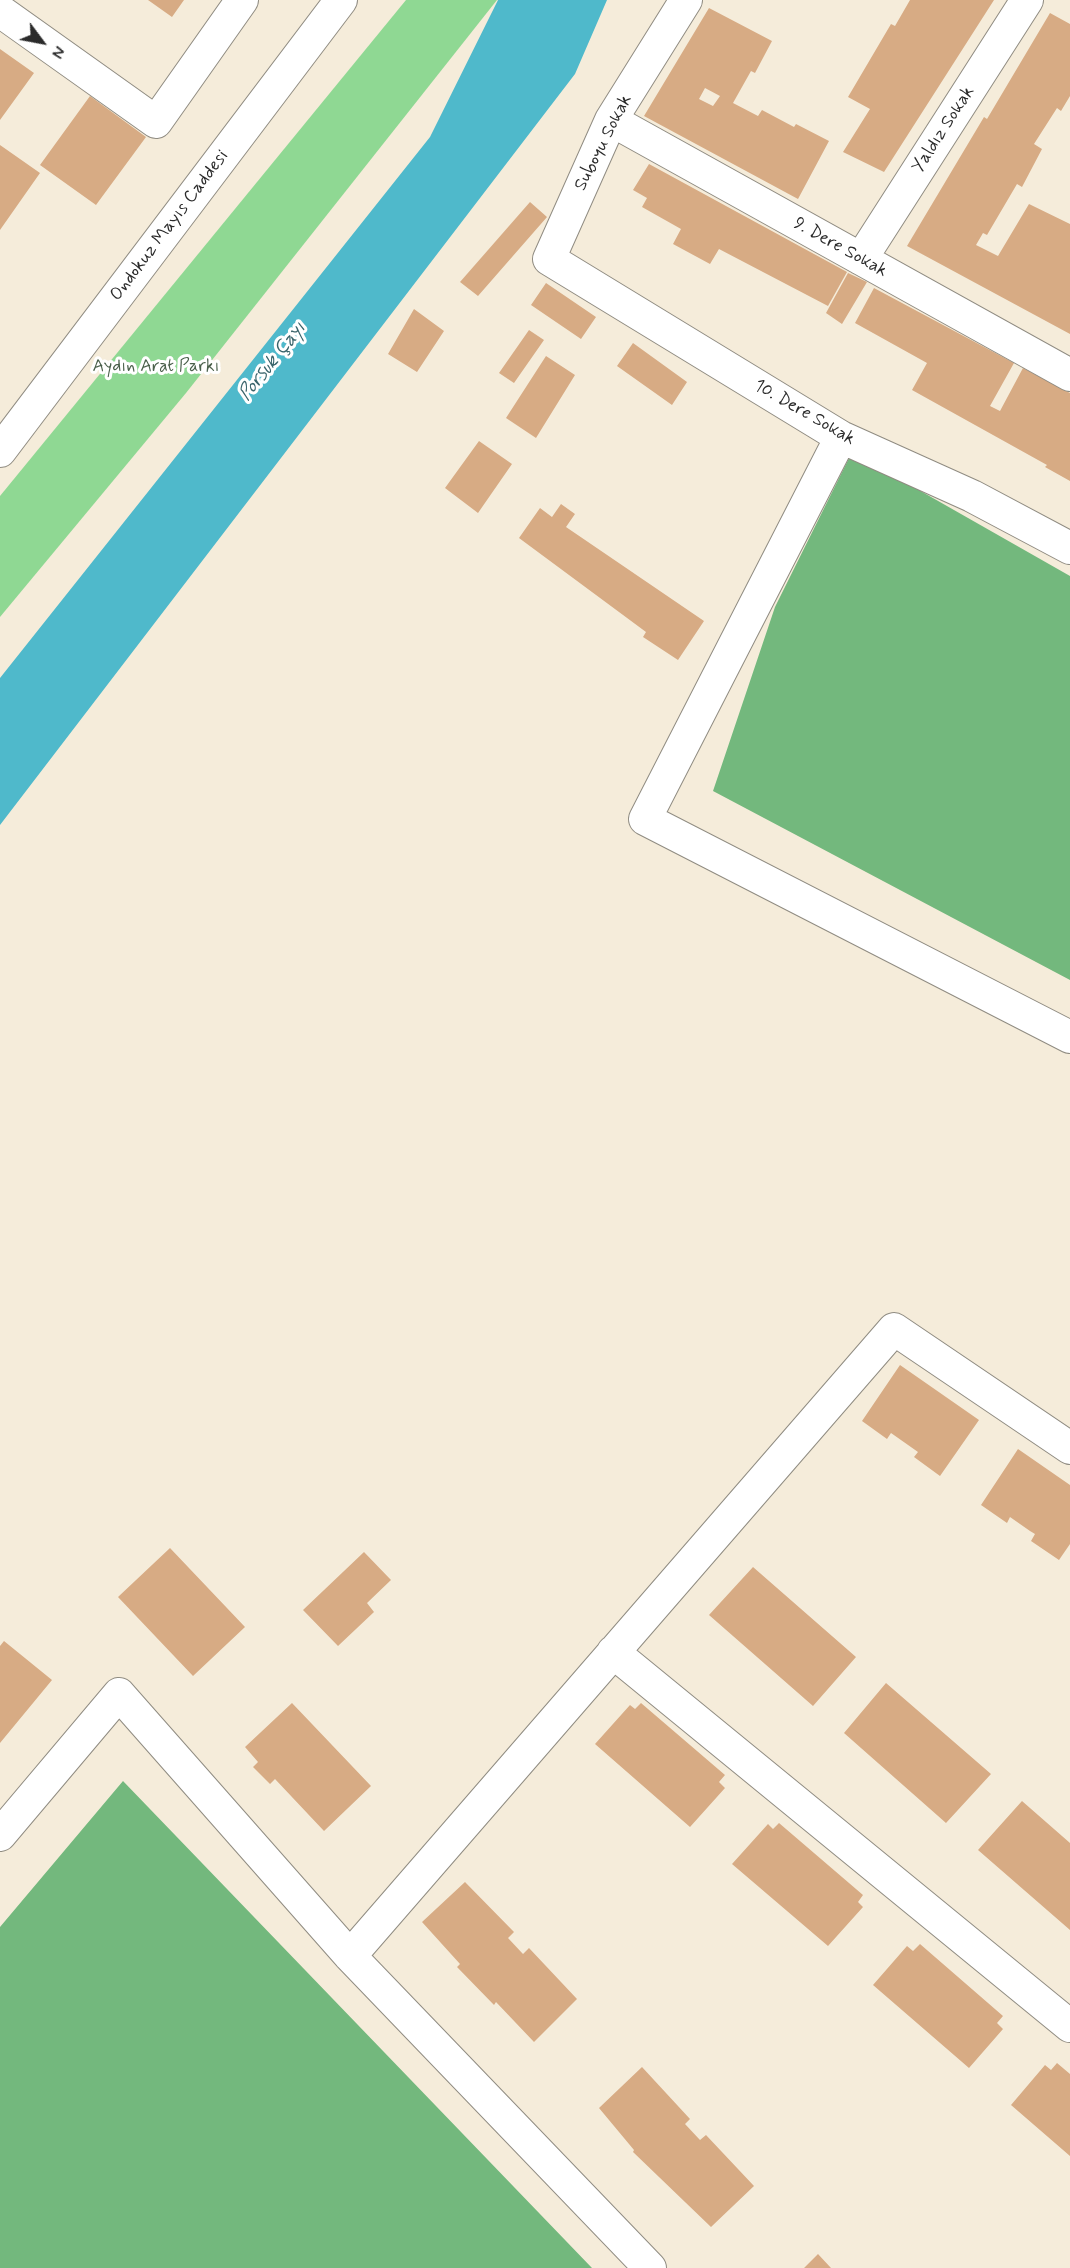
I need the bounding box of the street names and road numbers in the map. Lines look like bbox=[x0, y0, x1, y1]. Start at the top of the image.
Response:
street label: Yaldız Sokak bbox=[908, 83, 980, 177]
street label: Suboyu Sokak bbox=[571, 91, 637, 195]
street label: Ondokuz Mayıs Caddesi bbox=[106, 146, 234, 306]
street label: 9. Dere Sokak bbox=[789, 213, 891, 283]
street label: 10. Dere Sokak bbox=[750, 375, 858, 451]

